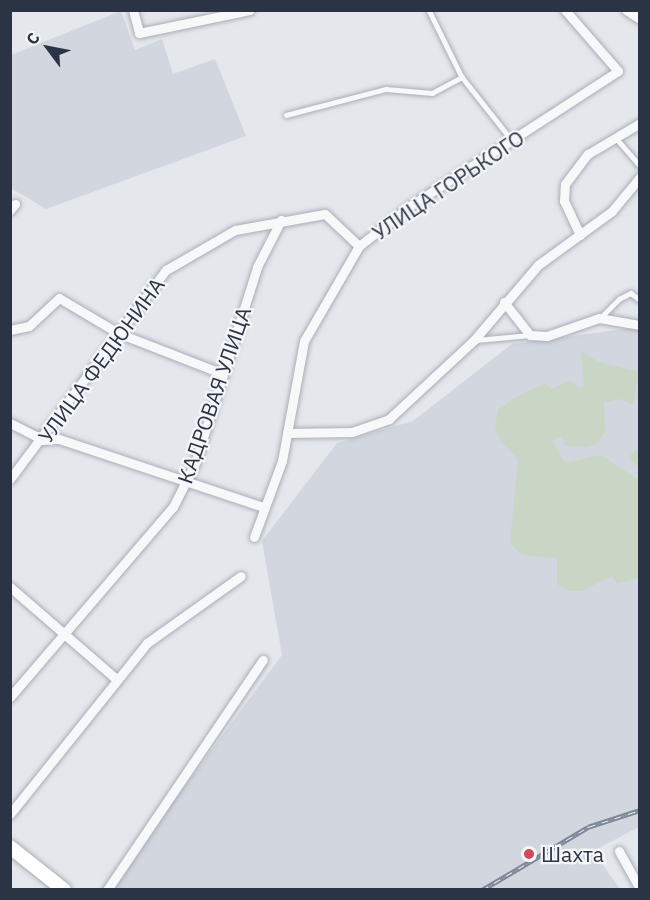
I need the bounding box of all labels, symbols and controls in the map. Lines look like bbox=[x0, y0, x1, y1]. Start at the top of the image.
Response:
north arrow bbox=[18, 18, 78, 78]
text: С bbox=[21, 29, 44, 48]
street label: УЛИЦА ГОРЬКОГО bbox=[367, 125, 529, 245]
street label: УЛИЦА ФЕДЮНИНА bbox=[33, 273, 169, 447]
street label: КАДРОВАЯ УЛИЦА bbox=[172, 303, 256, 487]
place label: Шахта bbox=[541, 841, 604, 867]
marker: Шахта bbox=[522, 847, 536, 861]

